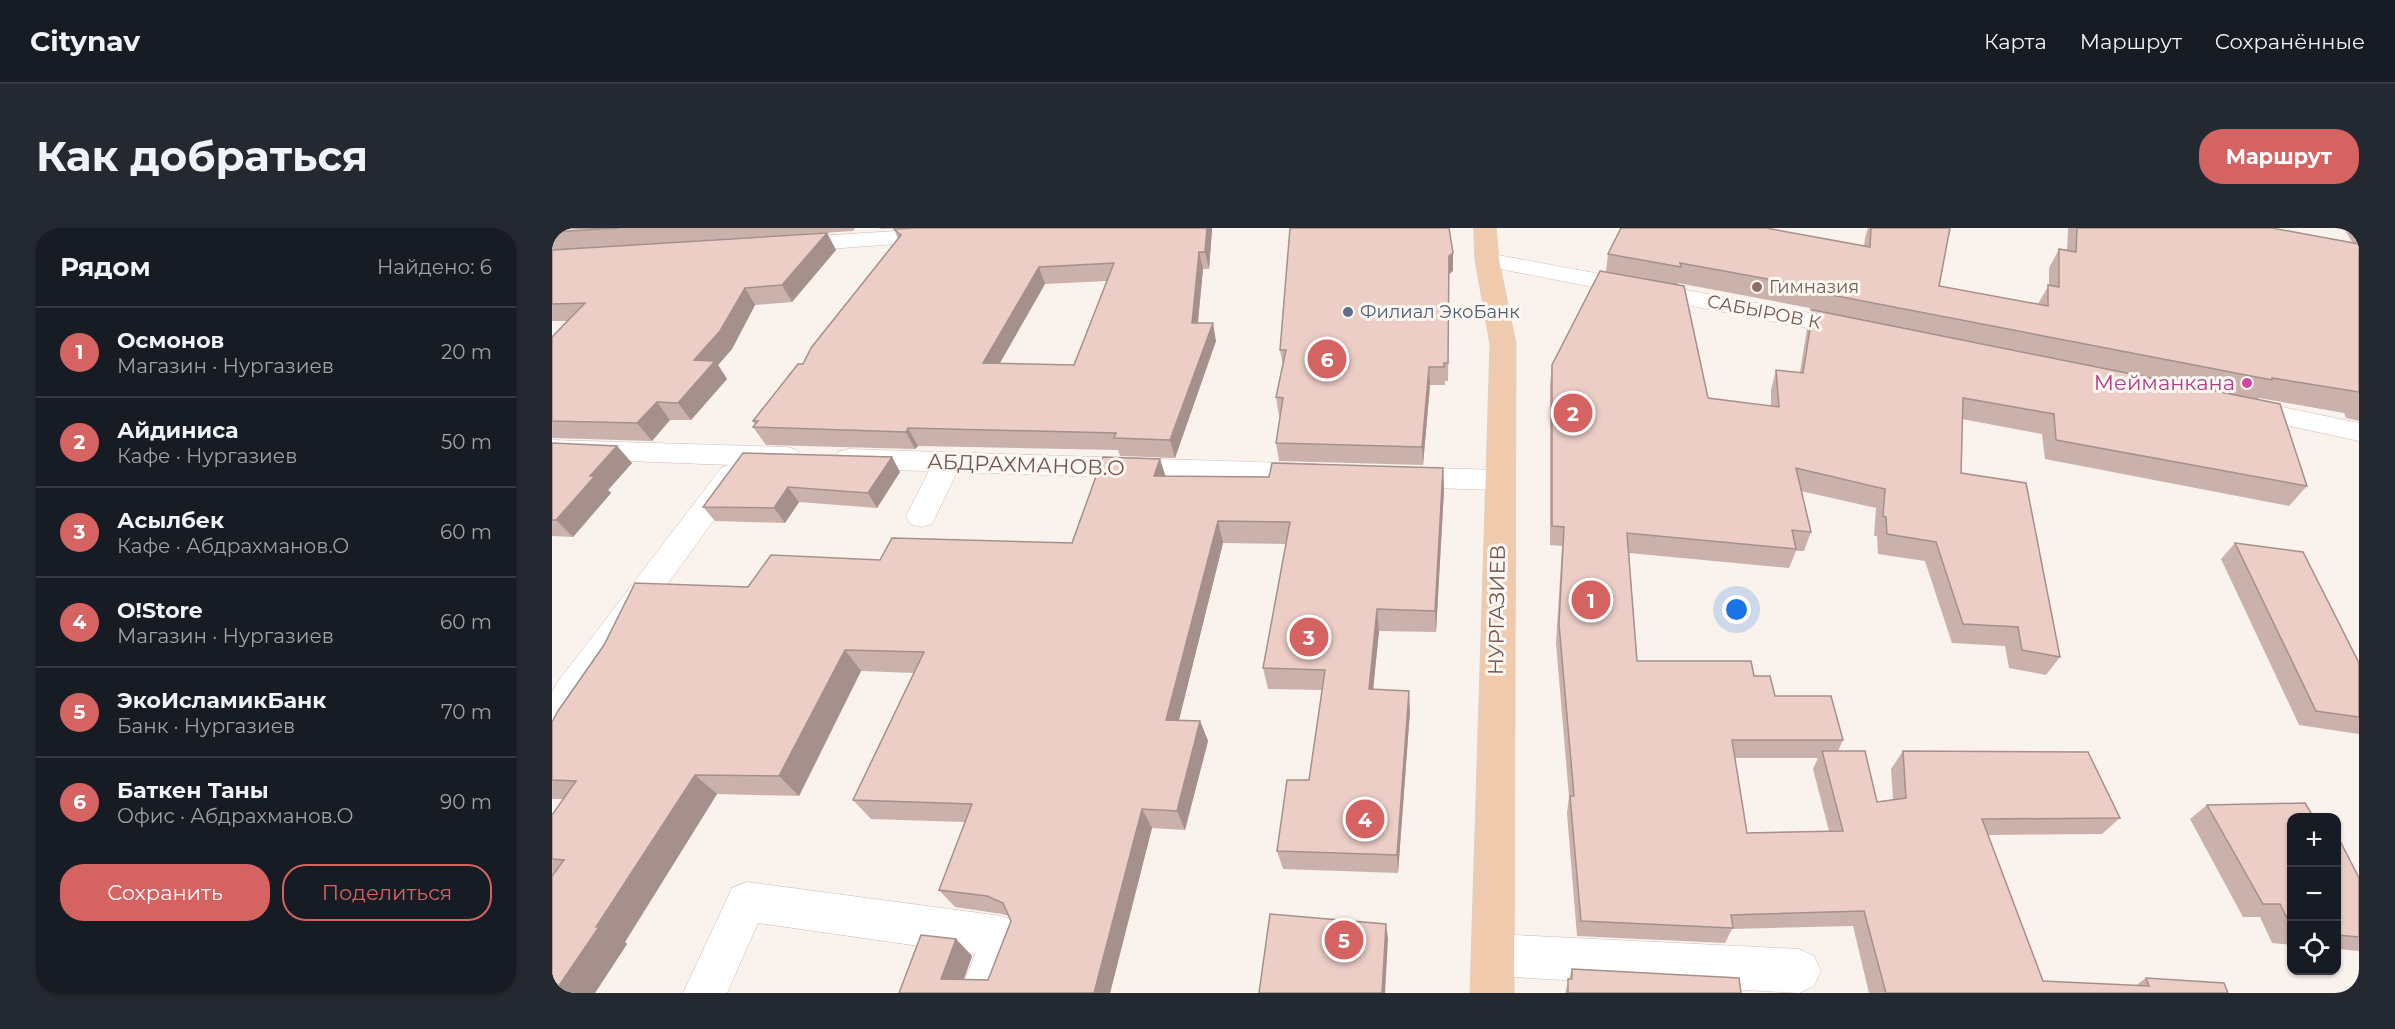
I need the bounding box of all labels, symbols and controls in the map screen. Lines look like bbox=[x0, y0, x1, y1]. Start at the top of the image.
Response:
text: Citynav bbox=[30, 24, 140, 58]
text: Карта bbox=[1984, 29, 2047, 54]
text: Маршрут bbox=[2080, 29, 2182, 54]
text: Сохранённые bbox=[2215, 29, 2365, 54]
button: Маршрут bbox=[2199, 129, 2359, 184]
text: Как добраться bbox=[36, 130, 368, 182]
text: Рядом bbox=[60, 251, 151, 283]
text: Найдено: 6 bbox=[377, 255, 492, 279]
place label: Гимназия bbox=[1769, 276, 1859, 298]
marker: Гимназия bbox=[1750, 280, 1764, 294]
street label: САБЫРОВ К bbox=[1705, 290, 1823, 334]
place label: Филиал ЭкоБанк bbox=[1360, 301, 1520, 323]
marker: Филиал ЭкоБанк bbox=[1341, 305, 1355, 319]
text: Осмонов bbox=[117, 327, 224, 354]
pin: 6 bbox=[1308, 336, 1346, 382]
text: 1 bbox=[76, 340, 83, 364]
text: 20 m bbox=[441, 340, 492, 364]
text: Магазин · Нургазиев bbox=[117, 354, 334, 378]
place label: Мейманкана bbox=[2094, 370, 2235, 395]
marker: Мейманкана bbox=[2240, 376, 2254, 390]
pin: 2 bbox=[1554, 390, 1592, 435]
text: Айдиниса bbox=[117, 417, 238, 444]
text: 2 bbox=[74, 430, 85, 454]
text: 50 m bbox=[441, 430, 492, 454]
text: Кафе · Нургазиев bbox=[117, 444, 297, 468]
street label: АБДРАХМАНОВ.О bbox=[927, 449, 1125, 480]
text: Асылбек bbox=[117, 507, 224, 534]
text: 3 bbox=[74, 520, 85, 544]
text: 60 m bbox=[440, 520, 492, 544]
text: Кафе · Абдрахманов.О bbox=[117, 534, 349, 558]
street label: НУРГАЗИЕВ bbox=[1483, 545, 1510, 675]
pin: 1 bbox=[1572, 578, 1610, 622]
your location bbox=[1722, 595, 1751, 624]
text: O!Store bbox=[117, 597, 203, 624]
text: 4 bbox=[73, 610, 86, 634]
text: 60 m bbox=[440, 610, 492, 634]
pin: 3 bbox=[1290, 614, 1329, 660]
text: Магазин · Нургазиев bbox=[117, 624, 334, 648]
text: ЭкоИсламикБанк bbox=[117, 687, 326, 714]
text: 5 bbox=[74, 700, 85, 724]
text: 70 m bbox=[441, 700, 492, 724]
text: Банк · Нургазиев bbox=[117, 714, 295, 738]
text: Баткен Таны bbox=[117, 777, 269, 804]
text: 6 bbox=[73, 790, 86, 814]
text: 90 m bbox=[440, 790, 492, 814]
pin: 4 bbox=[1346, 796, 1384, 842]
text: Офис · Абдрахманов.О bbox=[117, 804, 354, 828]
map controls bbox=[2287, 813, 2341, 975]
button: + bbox=[2287, 813, 2341, 867]
button: Сохранить bbox=[60, 864, 270, 921]
button: Поделиться bbox=[282, 864, 492, 921]
button: − bbox=[2287, 867, 2341, 921]
pin: 5 bbox=[1324, 918, 1364, 962]
button: locate bbox=[2287, 921, 2341, 975]

